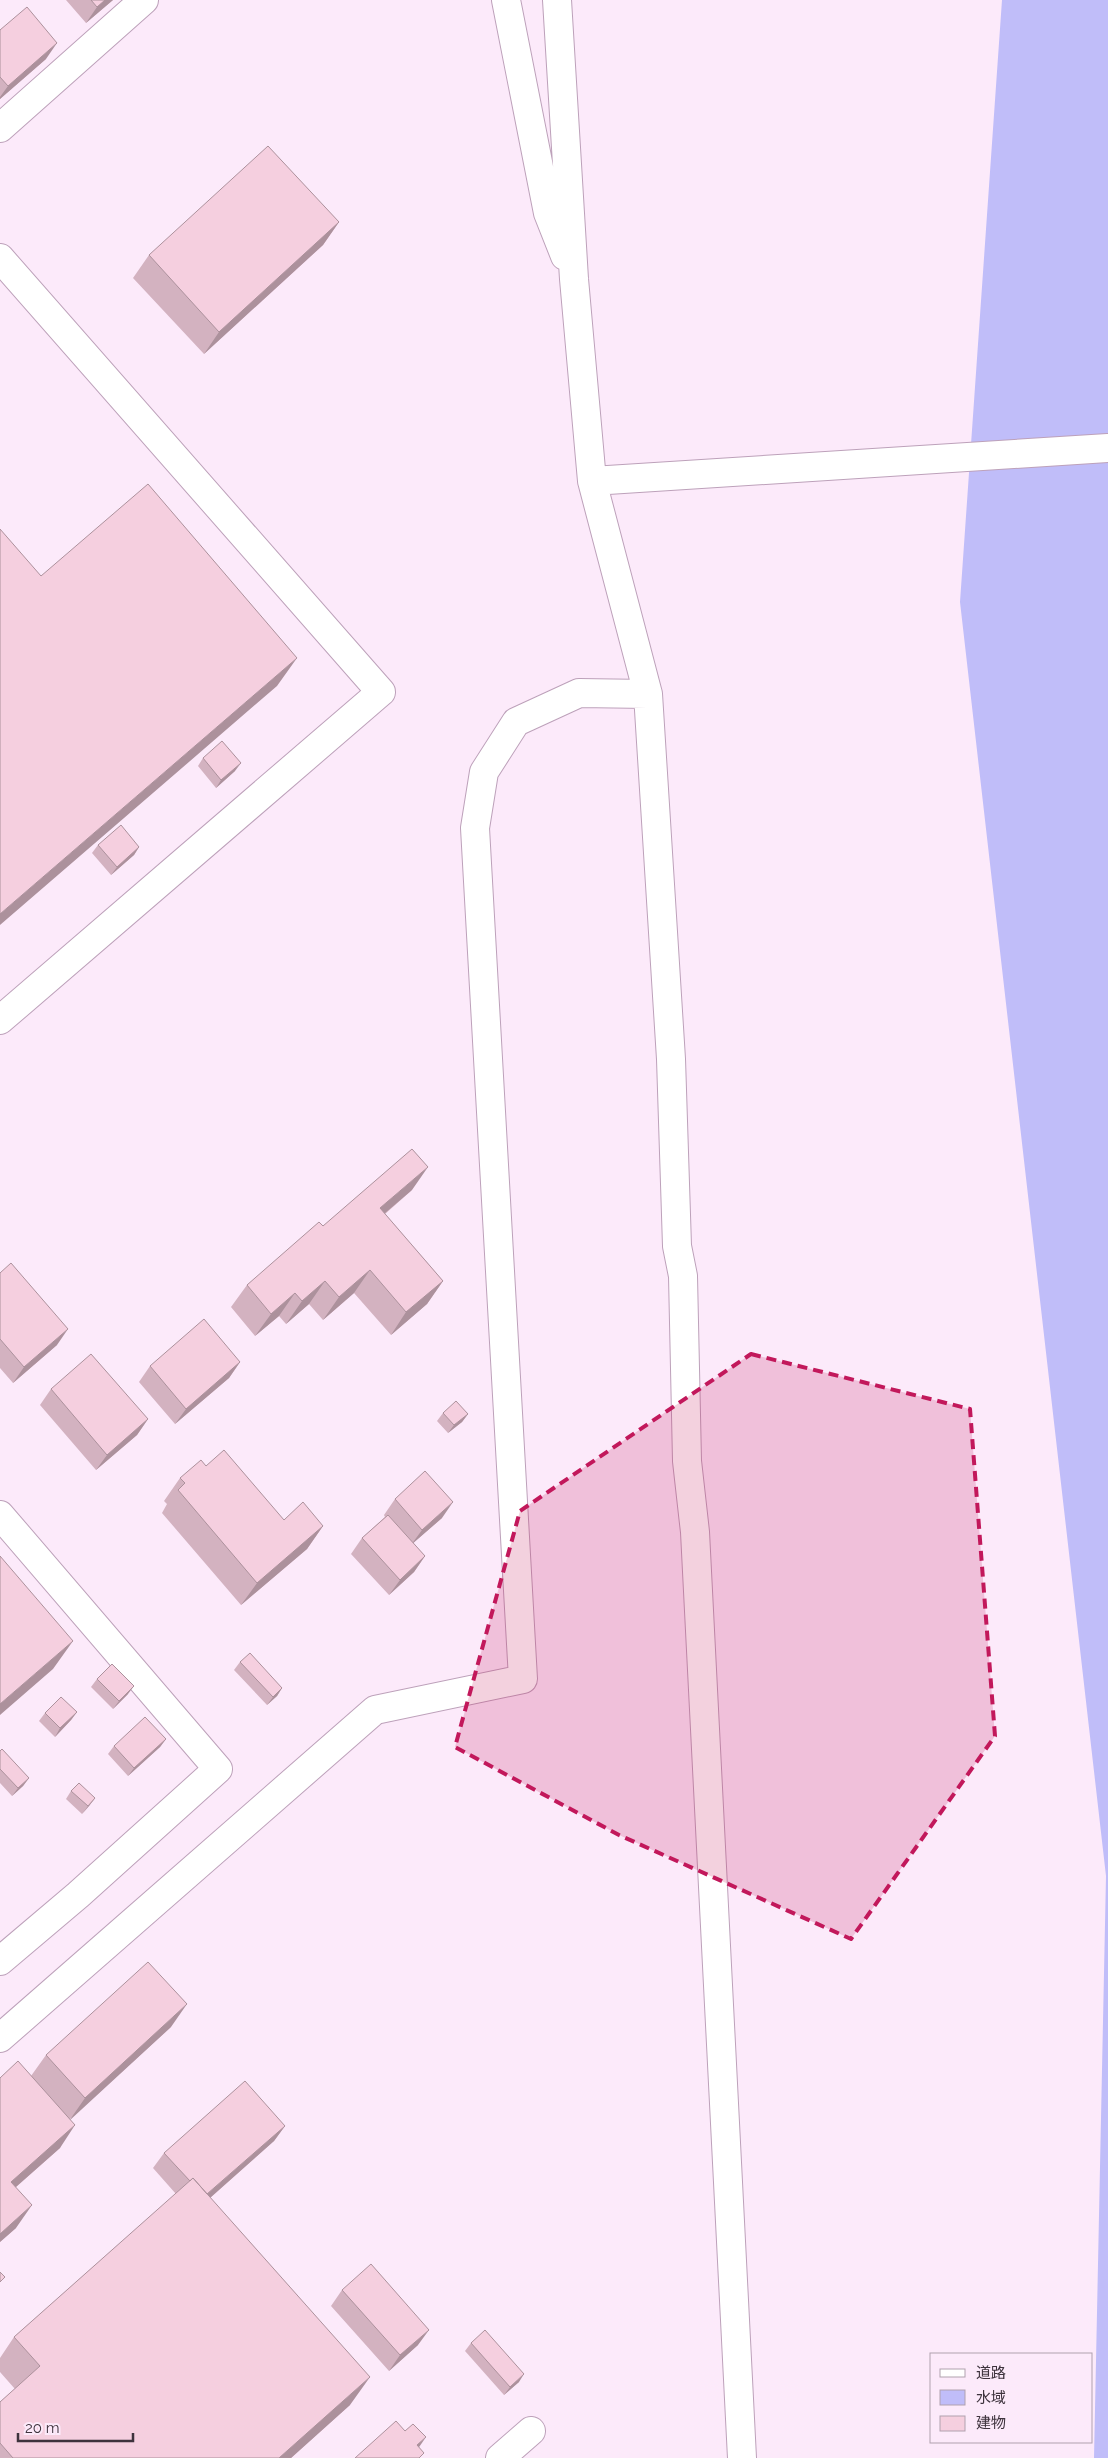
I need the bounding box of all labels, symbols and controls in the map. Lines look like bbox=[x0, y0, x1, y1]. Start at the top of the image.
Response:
legend bbox=[930, 2353, 1093, 2443]
text: 道路 bbox=[976, 2364, 1006, 2382]
text: 水域 bbox=[976, 2389, 1006, 2407]
scale bar bbox=[18, 2410, 132, 2442]
text: 建物 bbox=[976, 2414, 1006, 2432]
text: 20 m bbox=[25, 2419, 60, 2437]

